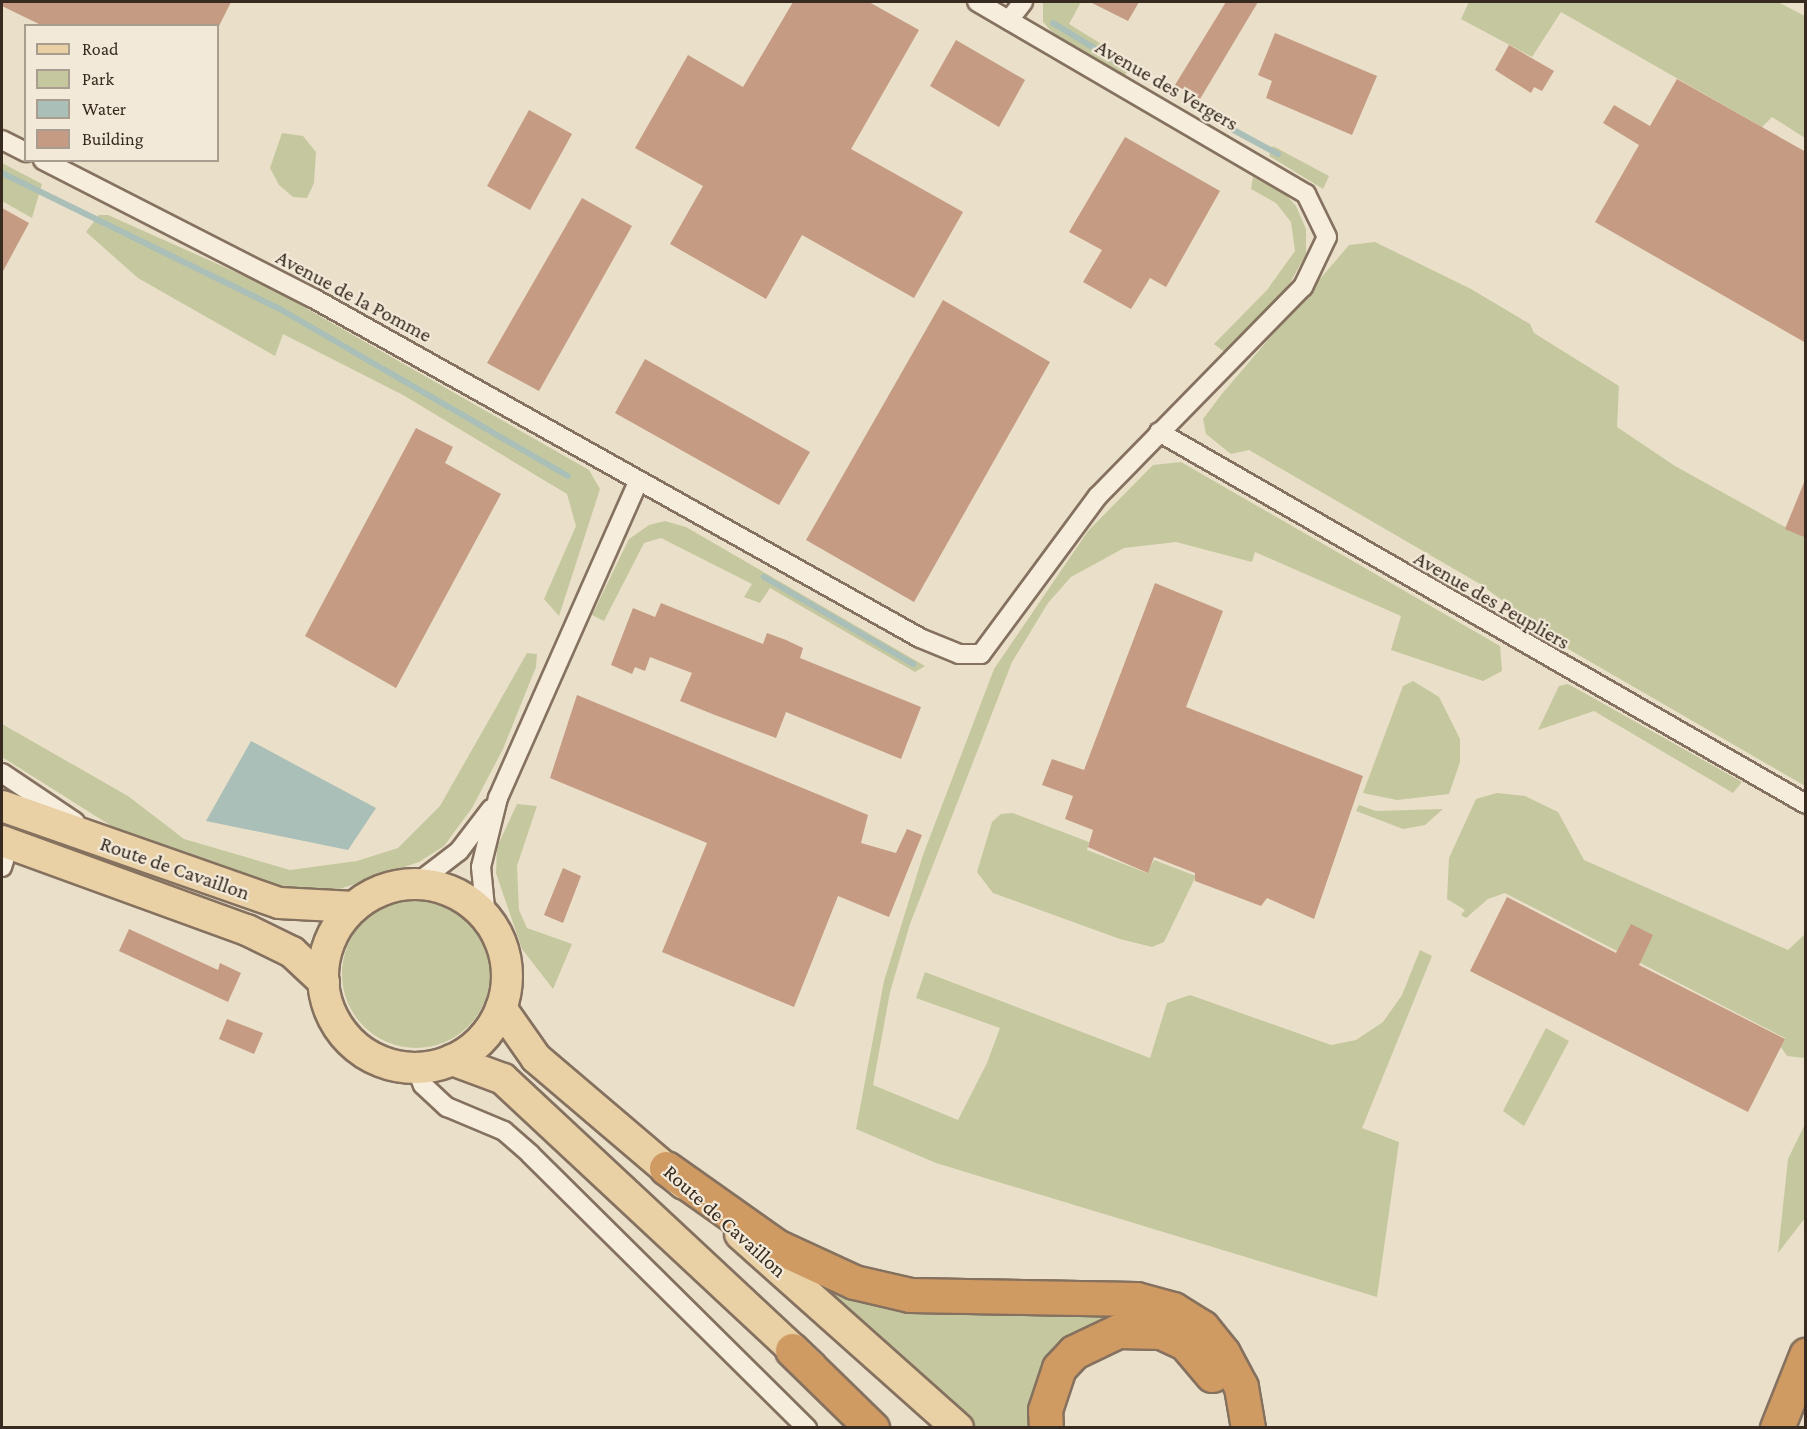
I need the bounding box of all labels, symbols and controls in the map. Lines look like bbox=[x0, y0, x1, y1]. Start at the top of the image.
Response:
legend bbox=[24, 24, 219, 162]
street label: Avenue des Vergers bbox=[1091, 34, 1243, 136]
text: Road bbox=[82, 39, 119, 59]
text: Park bbox=[82, 69, 114, 89]
text: Water bbox=[82, 99, 126, 119]
text: Building bbox=[82, 129, 143, 149]
street label: Avenue de la Pomme bbox=[272, 244, 436, 348]
street label: Avenue des Peupliers bbox=[1410, 545, 1574, 655]
street label: Route de Cavaillon bbox=[97, 831, 253, 905]
street label: Route de Cavaillon bbox=[658, 1159, 792, 1283]

